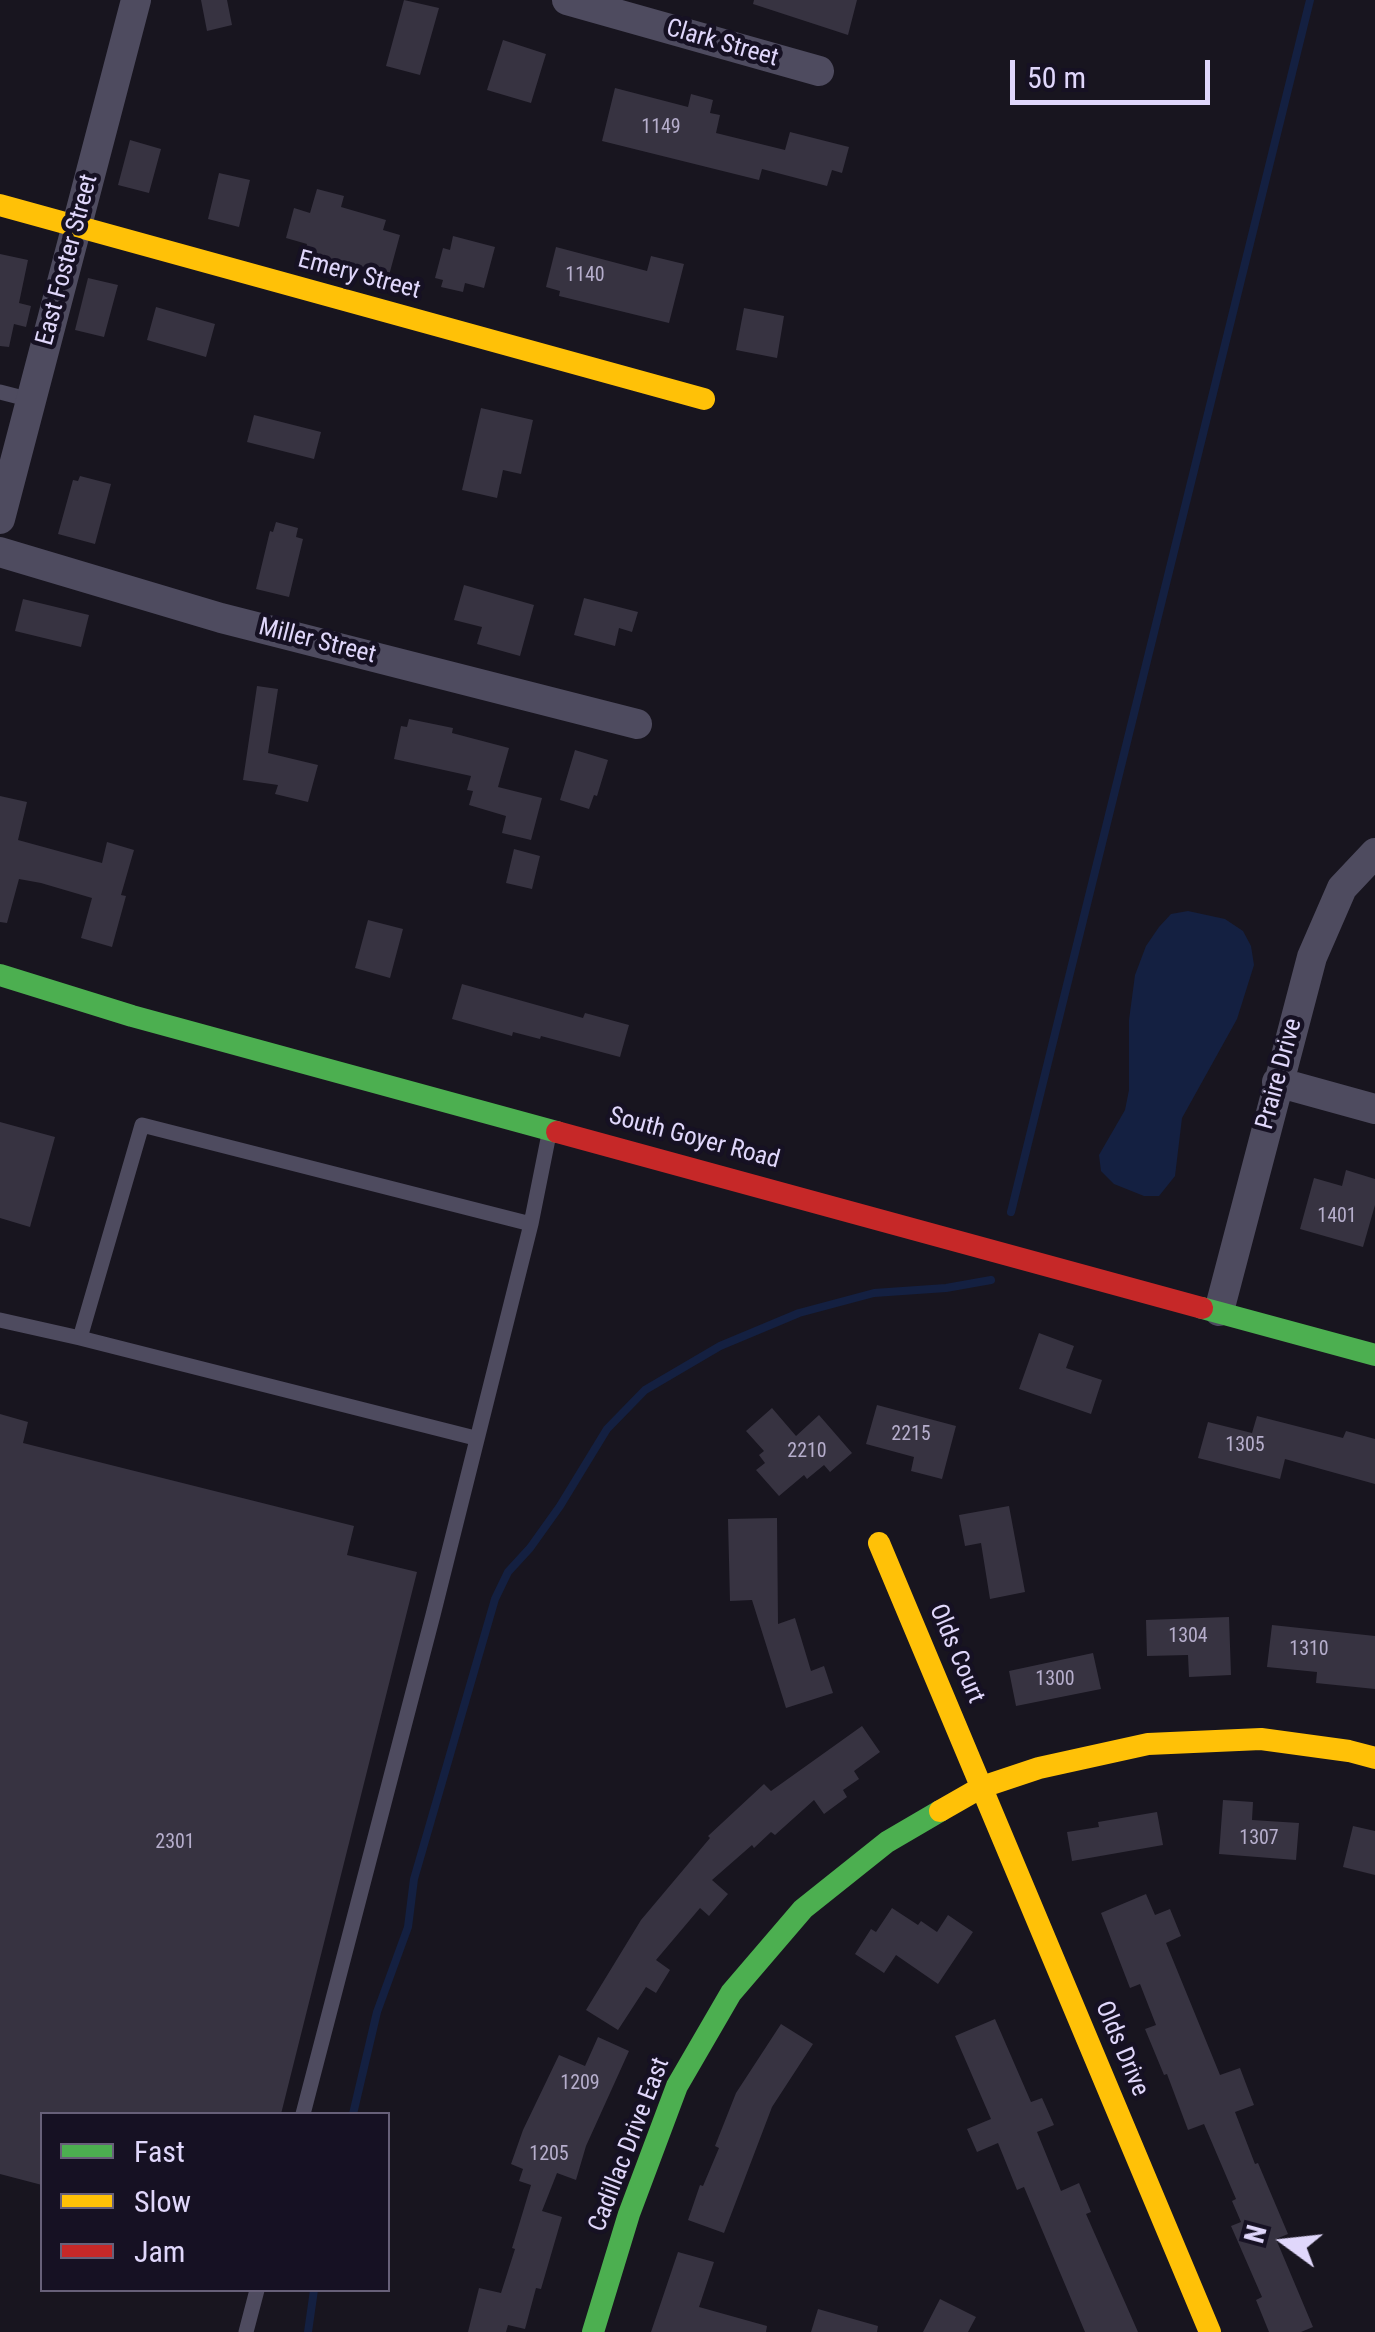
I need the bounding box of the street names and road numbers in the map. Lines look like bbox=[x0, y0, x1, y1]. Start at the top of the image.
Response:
street label: Clark Street bbox=[663, 14, 781, 74]
street label: East Foster Street bbox=[31, 171, 105, 349]
street label: Emery Street bbox=[294, 245, 424, 307]
street label: Miller Street bbox=[255, 613, 379, 671]
street label: Praire Drive bbox=[1251, 1015, 1309, 1133]
street label: South Goyer Road bbox=[605, 1102, 783, 1176]
street label: Olds Court bbox=[922, 1600, 990, 1708]
street label: Olds Drive bbox=[1088, 1997, 1154, 2101]
street label: Cadillac Drive East bbox=[583, 2054, 677, 2236]

